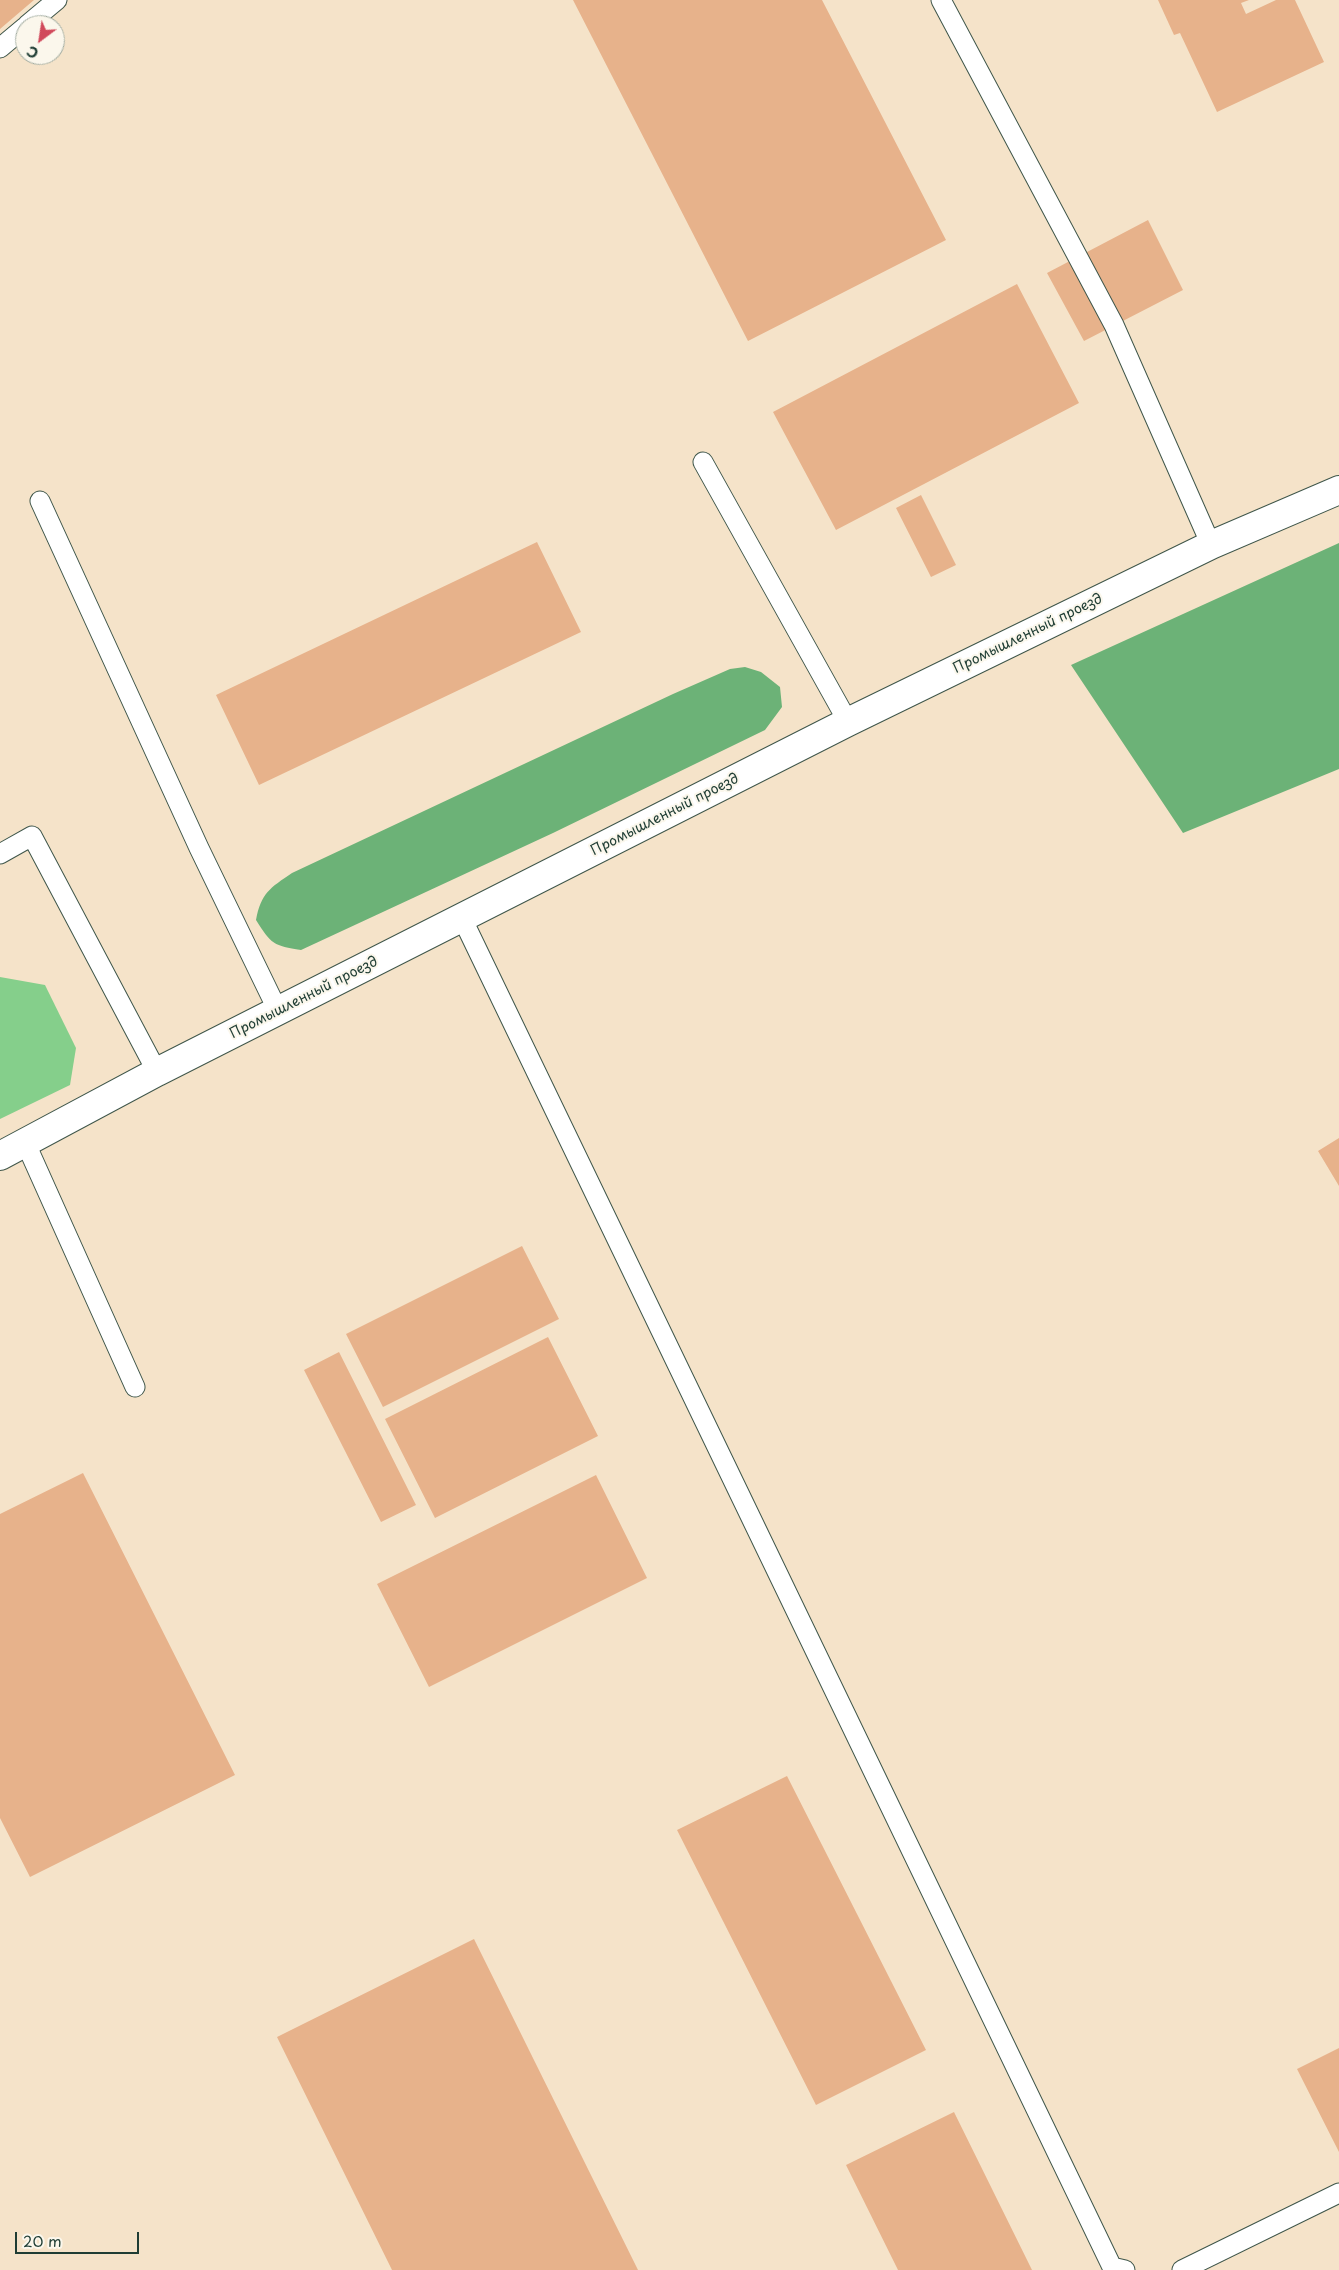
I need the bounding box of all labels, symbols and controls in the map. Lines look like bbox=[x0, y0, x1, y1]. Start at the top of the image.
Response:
north arrow bbox=[15, 15, 65, 65]
text: С bbox=[23, 41, 42, 64]
street label: Промышленный проезд bbox=[951, 591, 1105, 677]
street label: Промышленный проезд bbox=[588, 770, 742, 860]
street label: Промышленный проезд bbox=[227, 953, 381, 1043]
scale bar bbox=[18, 2222, 141, 2254]
text: 20 m bbox=[23, 2229, 62, 2252]

